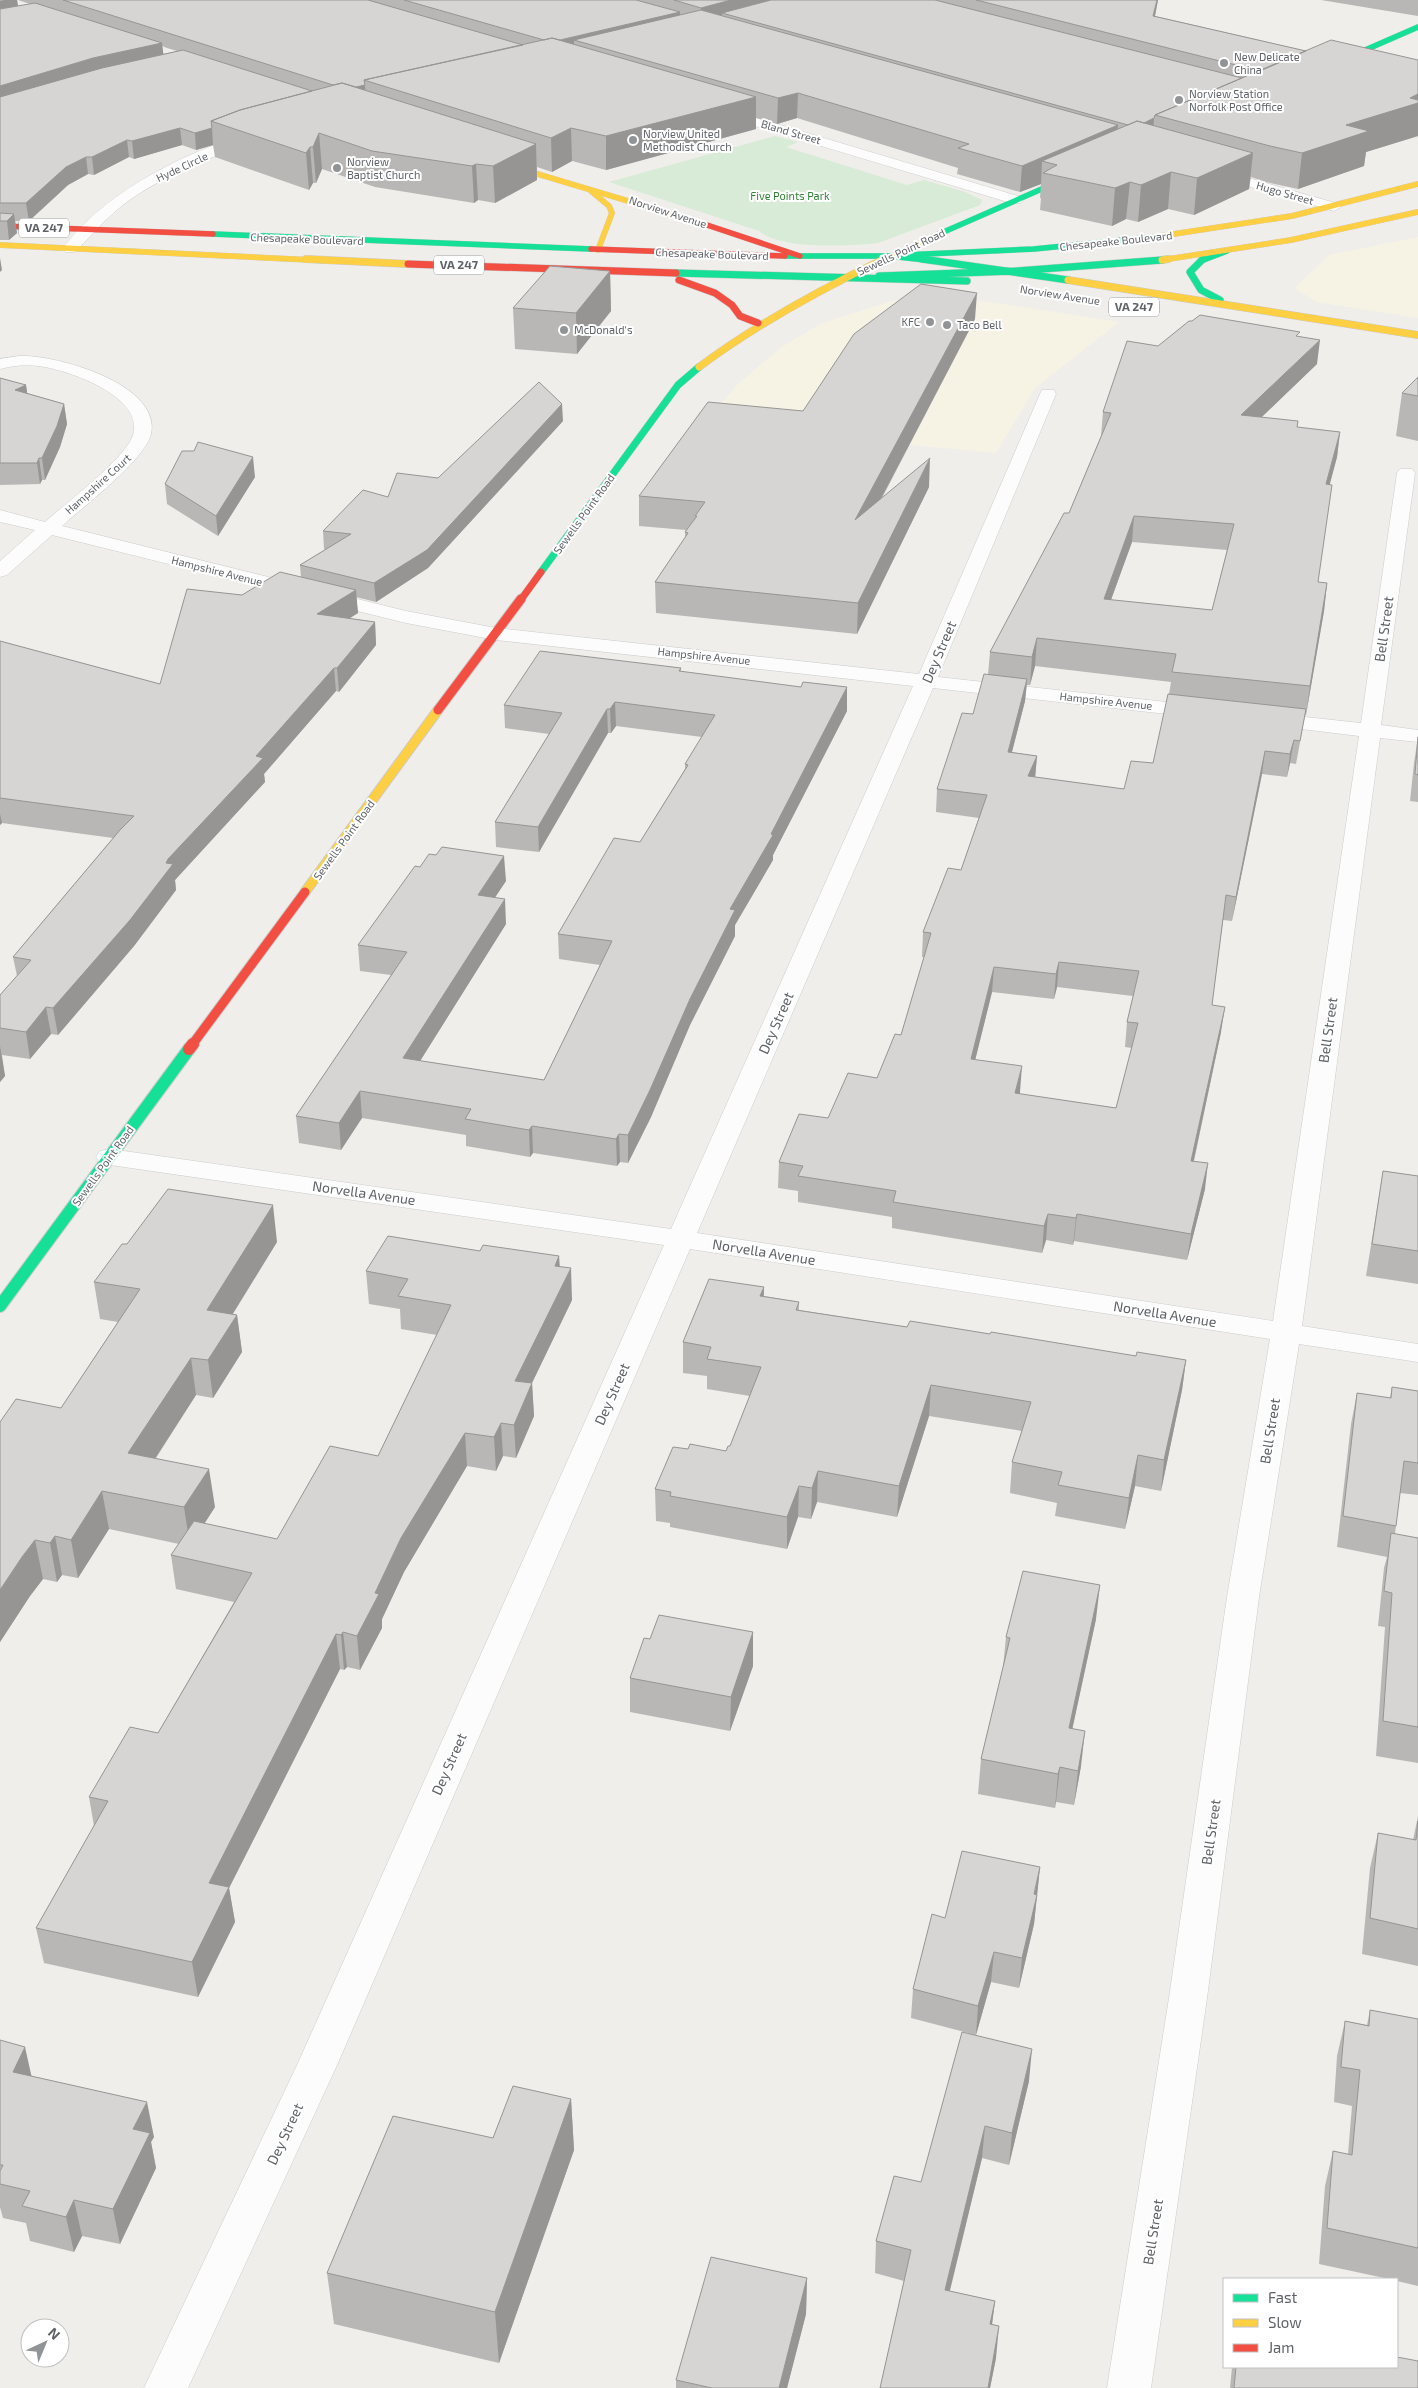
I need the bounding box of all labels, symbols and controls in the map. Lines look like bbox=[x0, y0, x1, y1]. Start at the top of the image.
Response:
place label: New Delicate China bbox=[1234, 50, 1300, 76]
marker: New Delicate China bbox=[1218, 57, 1230, 69]
place label: Norview Station Norfolk Post Office bbox=[1189, 87, 1283, 113]
marker: Norview Station Norfolk Post Office bbox=[1173, 94, 1185, 106]
street label: Bland Street bbox=[760, 117, 823, 146]
place label: Norview United Methodist Church bbox=[643, 127, 732, 153]
marker: Norview United Methodist Church bbox=[627, 134, 639, 146]
street label: Hyde Circle bbox=[154, 149, 210, 184]
place label: Norview Baptist Church bbox=[347, 155, 420, 181]
marker: Norview Baptist Church bbox=[331, 162, 343, 174]
street label: Hugo Street bbox=[1255, 178, 1315, 207]
park label: Five Points Park bbox=[750, 189, 830, 202]
street label: Norview Avenue bbox=[628, 193, 709, 230]
road number: VA 247 bbox=[19, 218, 69, 238]
street label: Sewells Point Road bbox=[855, 226, 947, 278]
street label: Chesapeake Boulevard bbox=[1059, 228, 1173, 253]
street label: Chesapeake Boulevard bbox=[250, 230, 364, 247]
street label: Chesapeake Boulevard bbox=[655, 245, 769, 262]
road number: VA 247 bbox=[434, 256, 484, 274]
street label: Norview Avenue bbox=[1019, 282, 1101, 307]
road number: VA 247 bbox=[1109, 298, 1159, 316]
place label: KFC bbox=[901, 315, 920, 328]
marker: KFC bbox=[924, 316, 936, 328]
place label: Taco Bell bbox=[957, 318, 1002, 331]
marker: Taco Bell bbox=[941, 319, 953, 331]
place label: McDonald's bbox=[574, 323, 633, 336]
marker: McDonald's bbox=[558, 324, 570, 336]
street label: Hampshire Court bbox=[62, 451, 133, 517]
street label: Sewells Point Road bbox=[550, 471, 617, 556]
street label: Hampshire Avenue bbox=[170, 553, 264, 588]
street label: Bell Street bbox=[1370, 595, 1397, 663]
street label: Dey Street bbox=[918, 618, 959, 685]
street label: Hampshire Avenue bbox=[657, 644, 751, 667]
street label: Hampshire Avenue bbox=[1059, 689, 1153, 712]
street label: Sewells Point Road bbox=[310, 797, 377, 882]
street label: Dey Street bbox=[754, 989, 797, 1056]
street label: Bell Street bbox=[1314, 996, 1341, 1064]
street label: Sewells Point Road bbox=[69, 1123, 136, 1208]
street label: Norvella Avenue bbox=[311, 1177, 417, 1208]
street label: Norvella Avenue bbox=[711, 1235, 817, 1268]
street label: Norvella Avenue bbox=[1112, 1297, 1218, 1330]
street label: Dey Street bbox=[590, 1360, 633, 1427]
street label: Bell Street bbox=[1256, 1397, 1283, 1465]
street label: Dey Street bbox=[427, 1730, 470, 1797]
street label: Bell Street bbox=[1197, 1798, 1224, 1866]
street label: Dey Street bbox=[263, 2100, 306, 2167]
street label: Bell Street bbox=[1139, 2198, 1166, 2266]
legend bbox=[1223, 2278, 1398, 2368]
text: Fast bbox=[1268, 2288, 1298, 2306]
text: Slow bbox=[1268, 2313, 1302, 2331]
north arrow bbox=[20, 2318, 70, 2368]
text: N bbox=[45, 2324, 64, 2343]
text: Jam bbox=[1268, 2338, 1294, 2356]

